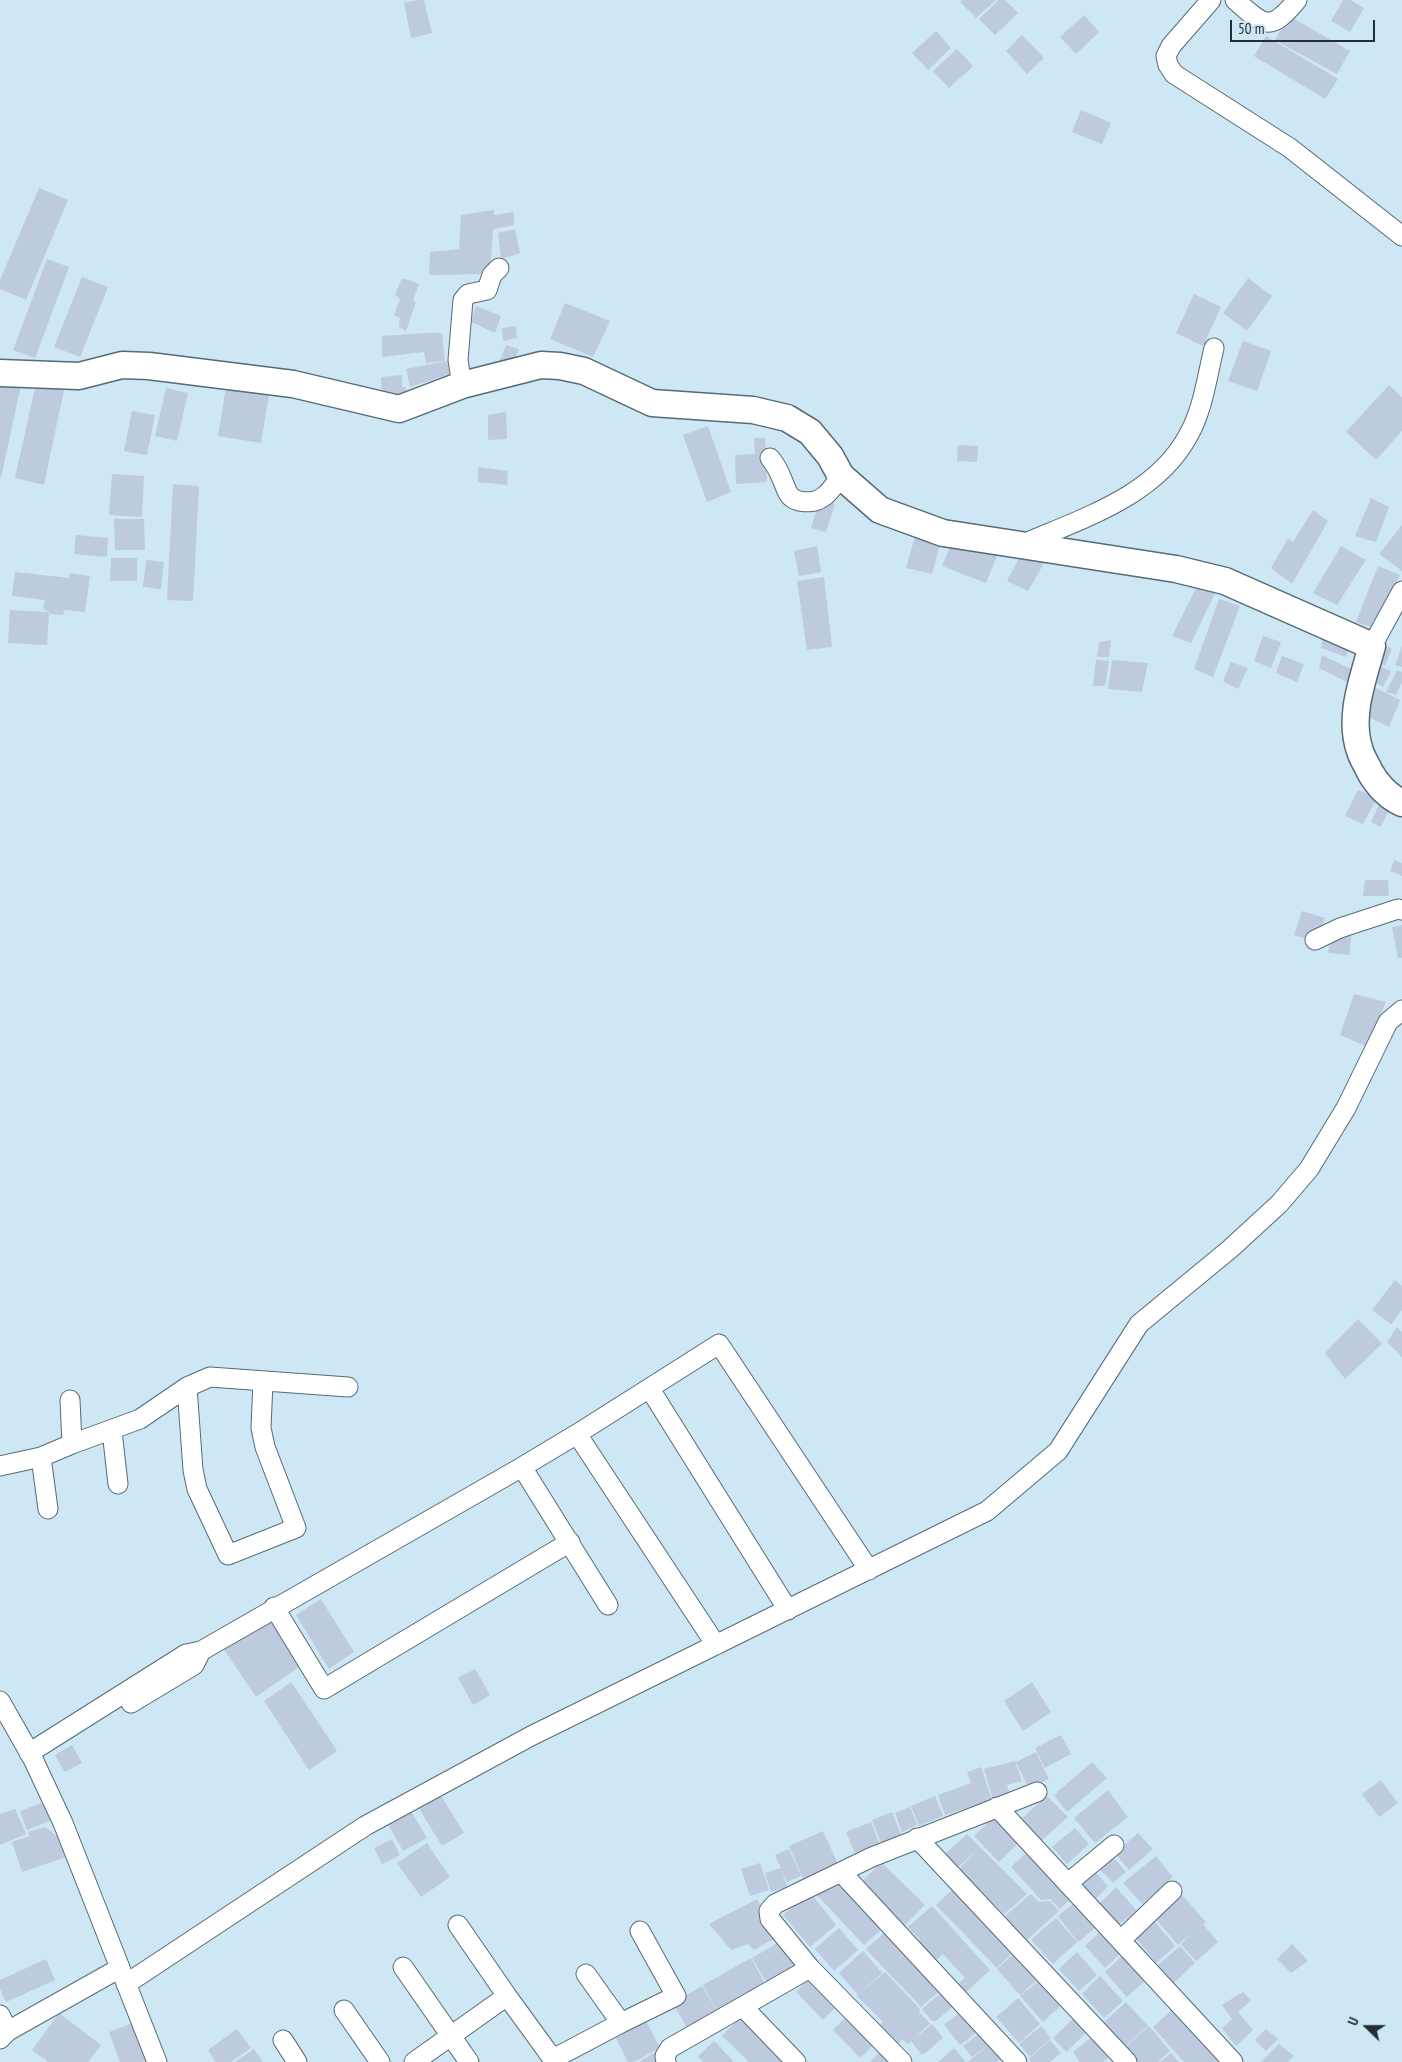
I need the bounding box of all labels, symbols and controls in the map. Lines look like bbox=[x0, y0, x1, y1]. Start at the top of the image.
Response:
scale bar bbox=[1232, 10, 1377, 42]
text: 50 m bbox=[1238, 19, 1264, 38]
north arrow bbox=[1342, 2002, 1392, 2052]
text: U bbox=[1343, 2015, 1363, 2028]

